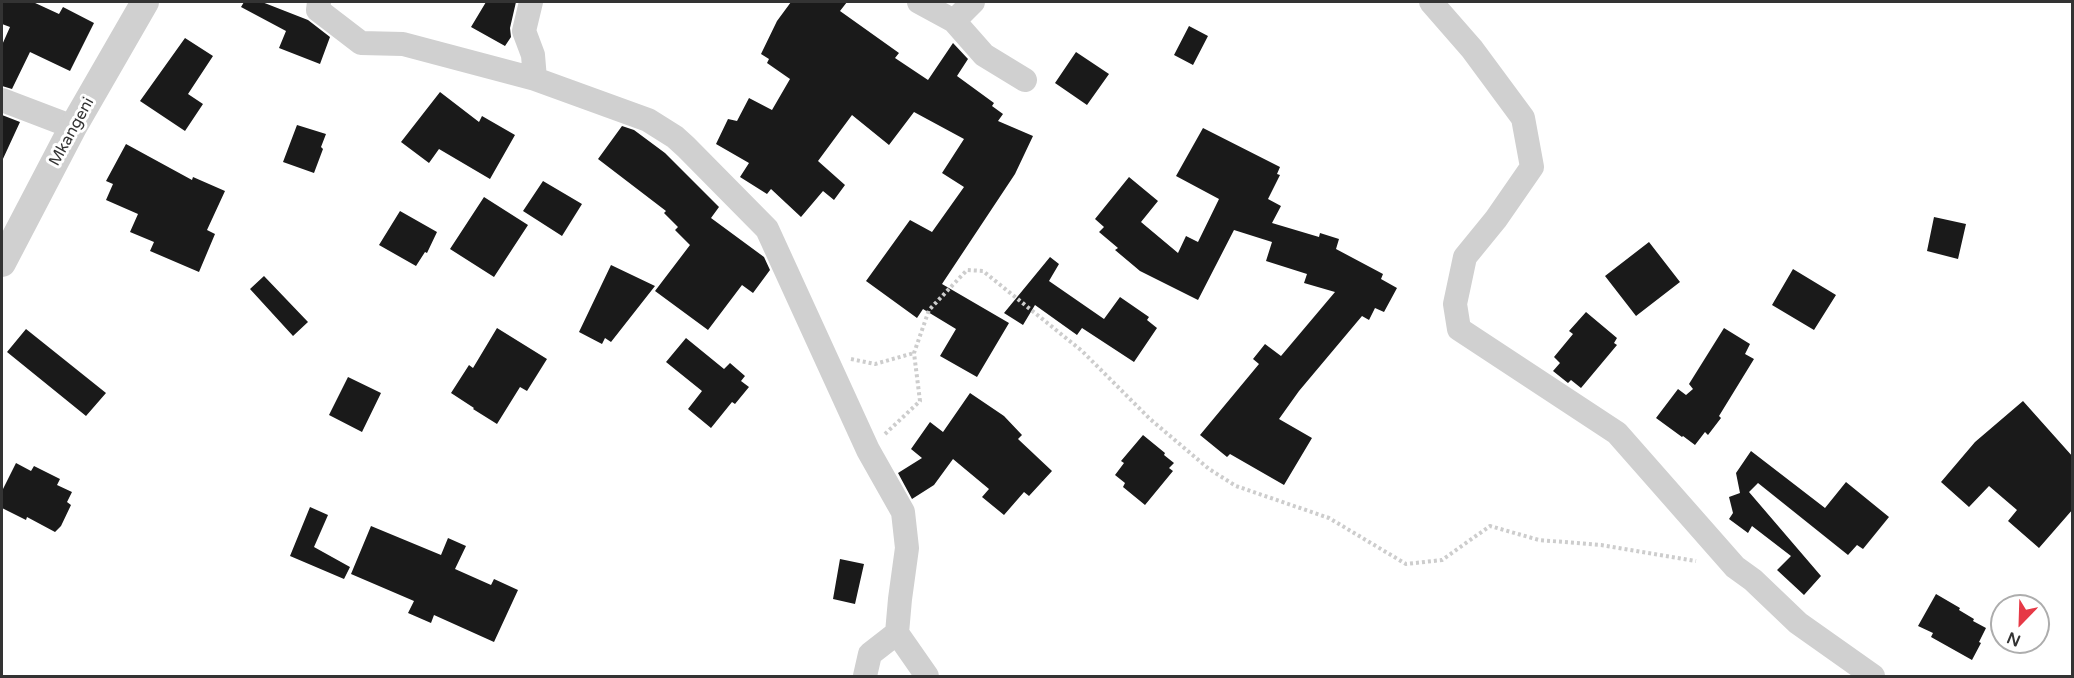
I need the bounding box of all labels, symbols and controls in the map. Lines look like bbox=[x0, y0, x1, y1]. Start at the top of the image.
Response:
street label: Mkangeni bbox=[45, 94, 99, 170]
north arrow bbox=[1990, 594, 2050, 654]
text: N bbox=[2004, 627, 2024, 650]

